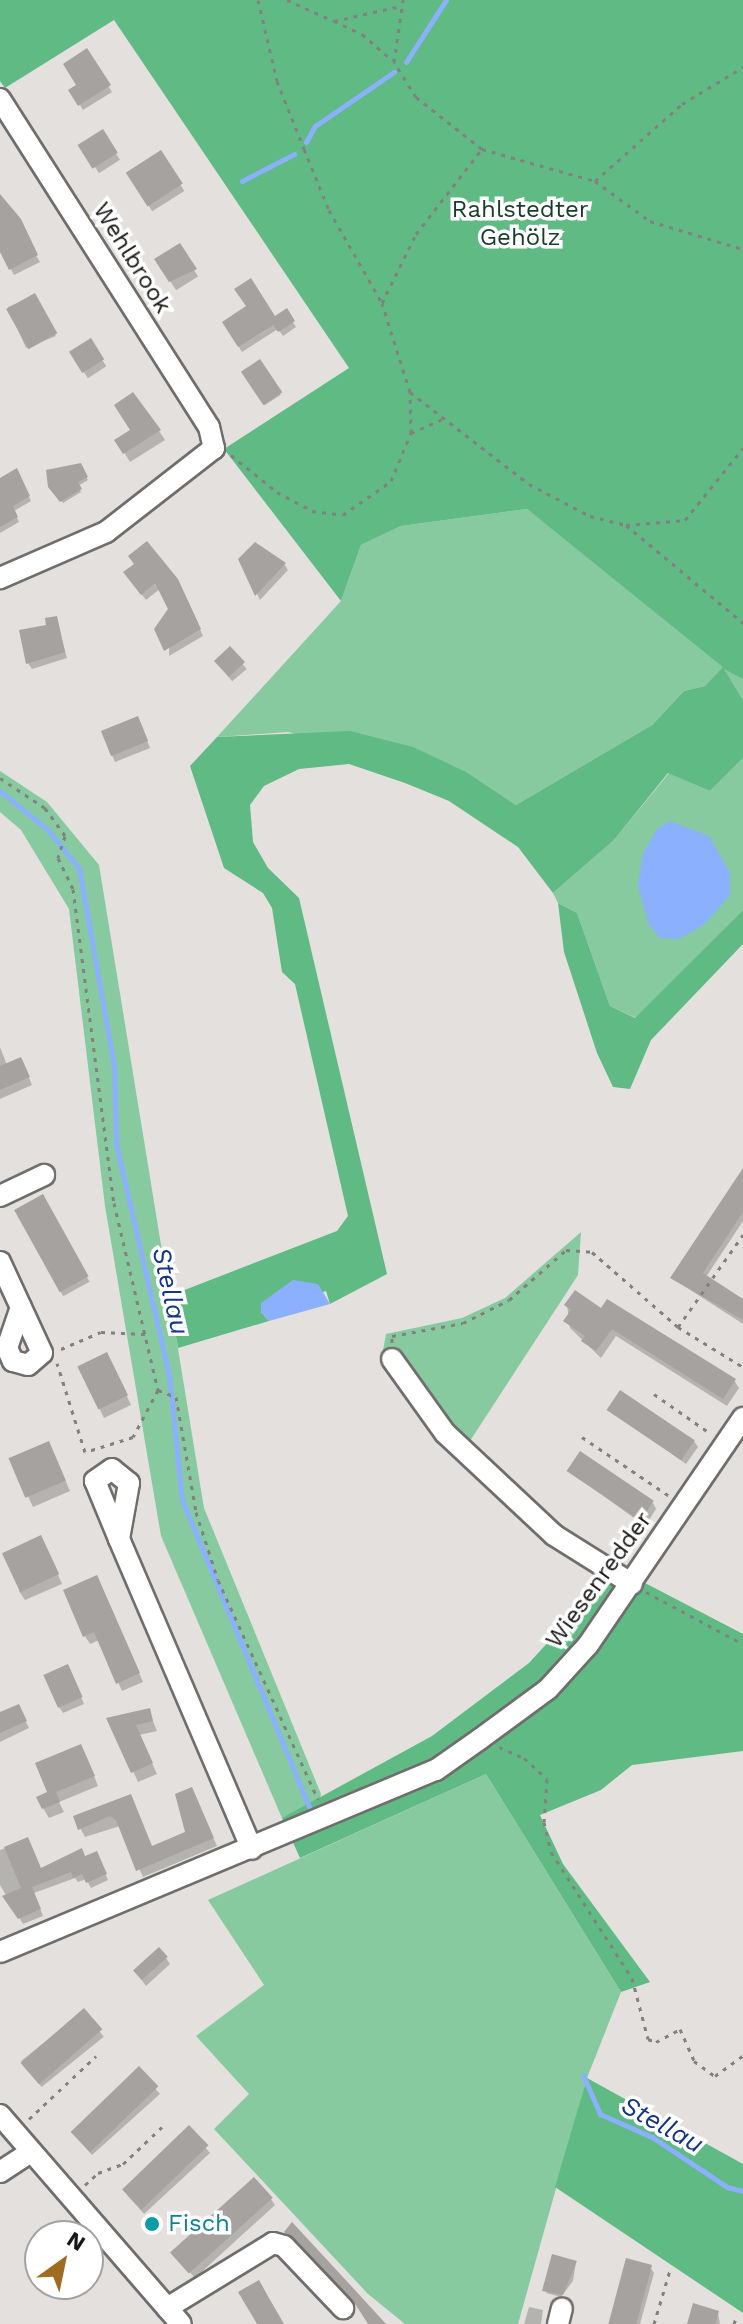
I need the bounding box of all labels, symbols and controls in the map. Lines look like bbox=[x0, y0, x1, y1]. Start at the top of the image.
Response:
park label: Rahlstedter Gehölz bbox=[451, 196, 589, 252]
street label: Wehlbrook bbox=[87, 197, 177, 319]
water label: Stellau bbox=[145, 1244, 195, 1338]
street label: Wiesenredder bbox=[540, 1506, 658, 1654]
water label: Stellau bbox=[616, 2090, 708, 2160]
place label: Fisch bbox=[168, 2210, 230, 2238]
marker: Fisch bbox=[143, 2215, 161, 2233]
north arrow bbox=[24, 2220, 104, 2300]
text: N bbox=[63, 2226, 90, 2256]

